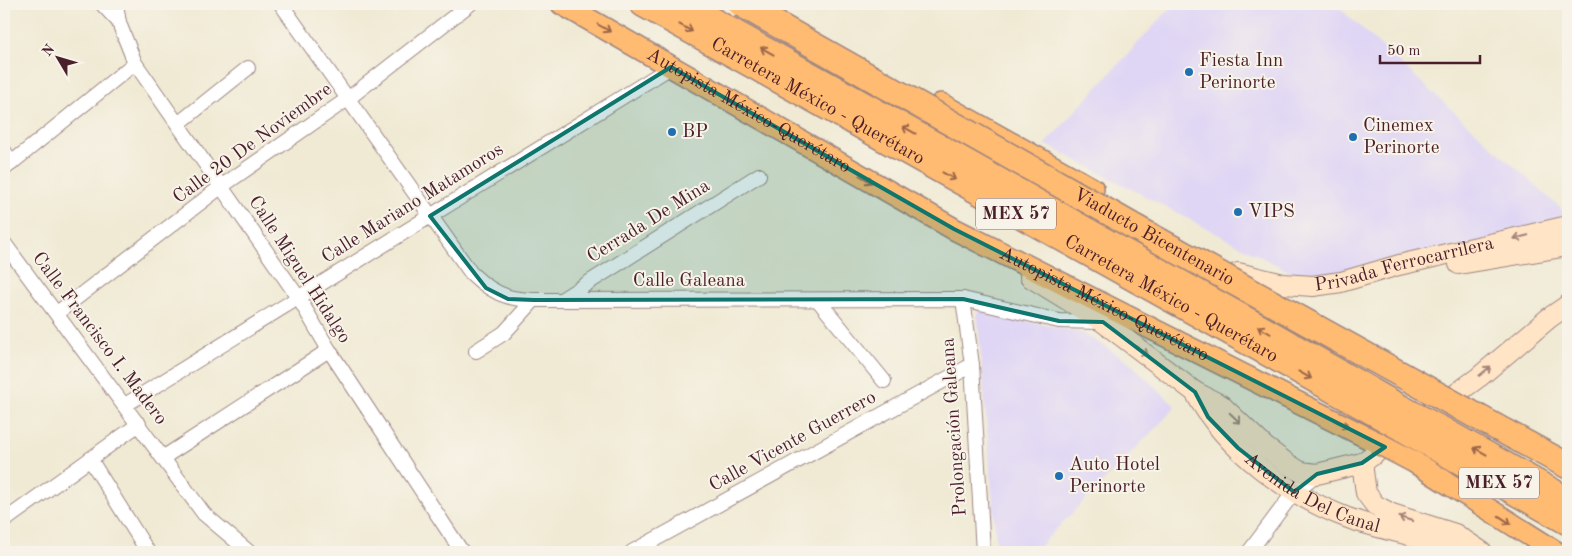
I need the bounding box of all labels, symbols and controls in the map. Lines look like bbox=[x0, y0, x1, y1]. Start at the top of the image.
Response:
one-way arrow bbox=[678, 23, 692, 33]
one-way arrow bbox=[597, 24, 611, 34]
north arrow bbox=[32, 32, 82, 82]
scale bar bbox=[1380, 32, 1480, 64]
street label: Carretera México - Querétaro bbox=[708, 34, 928, 169]
text: N bbox=[40, 42, 58, 59]
text: 50 m bbox=[1387, 44, 1421, 59]
street label: Autopista México-Querétaro bbox=[643, 45, 854, 177]
one-way arrow bbox=[761, 45, 775, 55]
place label: Fiesta Inn Perinorte bbox=[1199, 52, 1283, 93]
marker: Fiesta Inn Perinorte bbox=[1183, 66, 1195, 78]
street label: Calle 20 De Noviembre bbox=[170, 80, 336, 208]
place label: Cinemex Perinorte bbox=[1363, 117, 1439, 158]
place label: BP bbox=[682, 123, 708, 142]
one-way arrow bbox=[902, 125, 917, 135]
marker: BP bbox=[666, 126, 678, 138]
marker: Cinemex Perinorte bbox=[1347, 131, 1359, 143]
street label: Calle Mariano Matamoros bbox=[319, 140, 507, 268]
one-way arrow bbox=[942, 172, 956, 182]
one-way arrow bbox=[859, 174, 874, 184]
street label: Cerrada De Mina bbox=[584, 176, 714, 267]
street label: Viaducto Bicentenario bbox=[1070, 185, 1237, 290]
street label: Calle Miguel Hidalgo bbox=[244, 193, 354, 347]
road number: MEX 57 bbox=[976, 198, 1056, 230]
place label: VIPS bbox=[1248, 203, 1295, 222]
marker: VIPS bbox=[1232, 206, 1244, 218]
street label: Carretera México - Querétaro bbox=[1061, 232, 1281, 366]
one-way arrow bbox=[1513, 233, 1529, 242]
street label: Privada Ferrocarrilera bbox=[1313, 234, 1496, 295]
street label: Autopista México-Querétaro bbox=[996, 244, 1212, 365]
street label: Calle Francisco I. Madero bbox=[28, 249, 170, 429]
street label: Calle Galeana bbox=[633, 272, 746, 291]
one-way arrow bbox=[1258, 324, 1272, 334]
street label: Prolongación Galeana bbox=[939, 336, 971, 517]
one-way arrow bbox=[1135, 346, 1148, 357]
one-way arrow bbox=[1479, 365, 1492, 377]
one-way arrow bbox=[1297, 370, 1312, 380]
street label: Calle Vicente Guerrero bbox=[706, 388, 880, 496]
one-way arrow bbox=[1229, 412, 1242, 424]
one-way arrow bbox=[1334, 420, 1349, 429]
one-way arrow bbox=[1472, 446, 1487, 456]
street label: Avenida Del Canal bbox=[1240, 449, 1382, 537]
place label: Auto Hotel Perinorte bbox=[1069, 456, 1160, 497]
road number: MEX 57 bbox=[1459, 468, 1539, 498]
marker: Auto Hotel Perinorte bbox=[1053, 470, 1065, 482]
one-way arrow bbox=[1398, 513, 1414, 523]
one-way arrow bbox=[1497, 515, 1511, 525]

